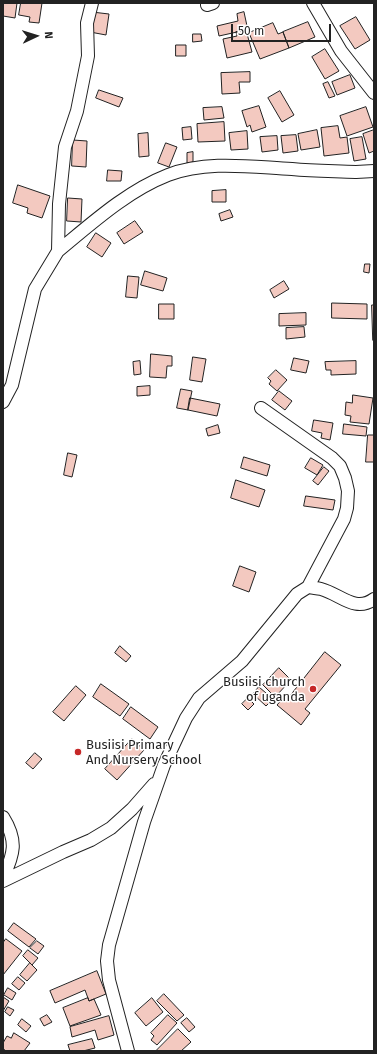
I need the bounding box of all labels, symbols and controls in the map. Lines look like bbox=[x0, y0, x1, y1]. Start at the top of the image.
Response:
north arrow bbox=[16, 16, 56, 56]
scale bar bbox=[233, 16, 333, 42]
text: 50 m bbox=[238, 24, 264, 38]
text: N bbox=[42, 31, 55, 39]
place label: Busiisi church of uganda bbox=[223, 674, 305, 705]
marker: Busiisi church of uganda bbox=[308, 684, 318, 694]
place label: Busiisi Primary And Nursery School bbox=[86, 737, 201, 768]
marker: Busiisi Primary And Nursery School bbox=[73, 747, 83, 757]

